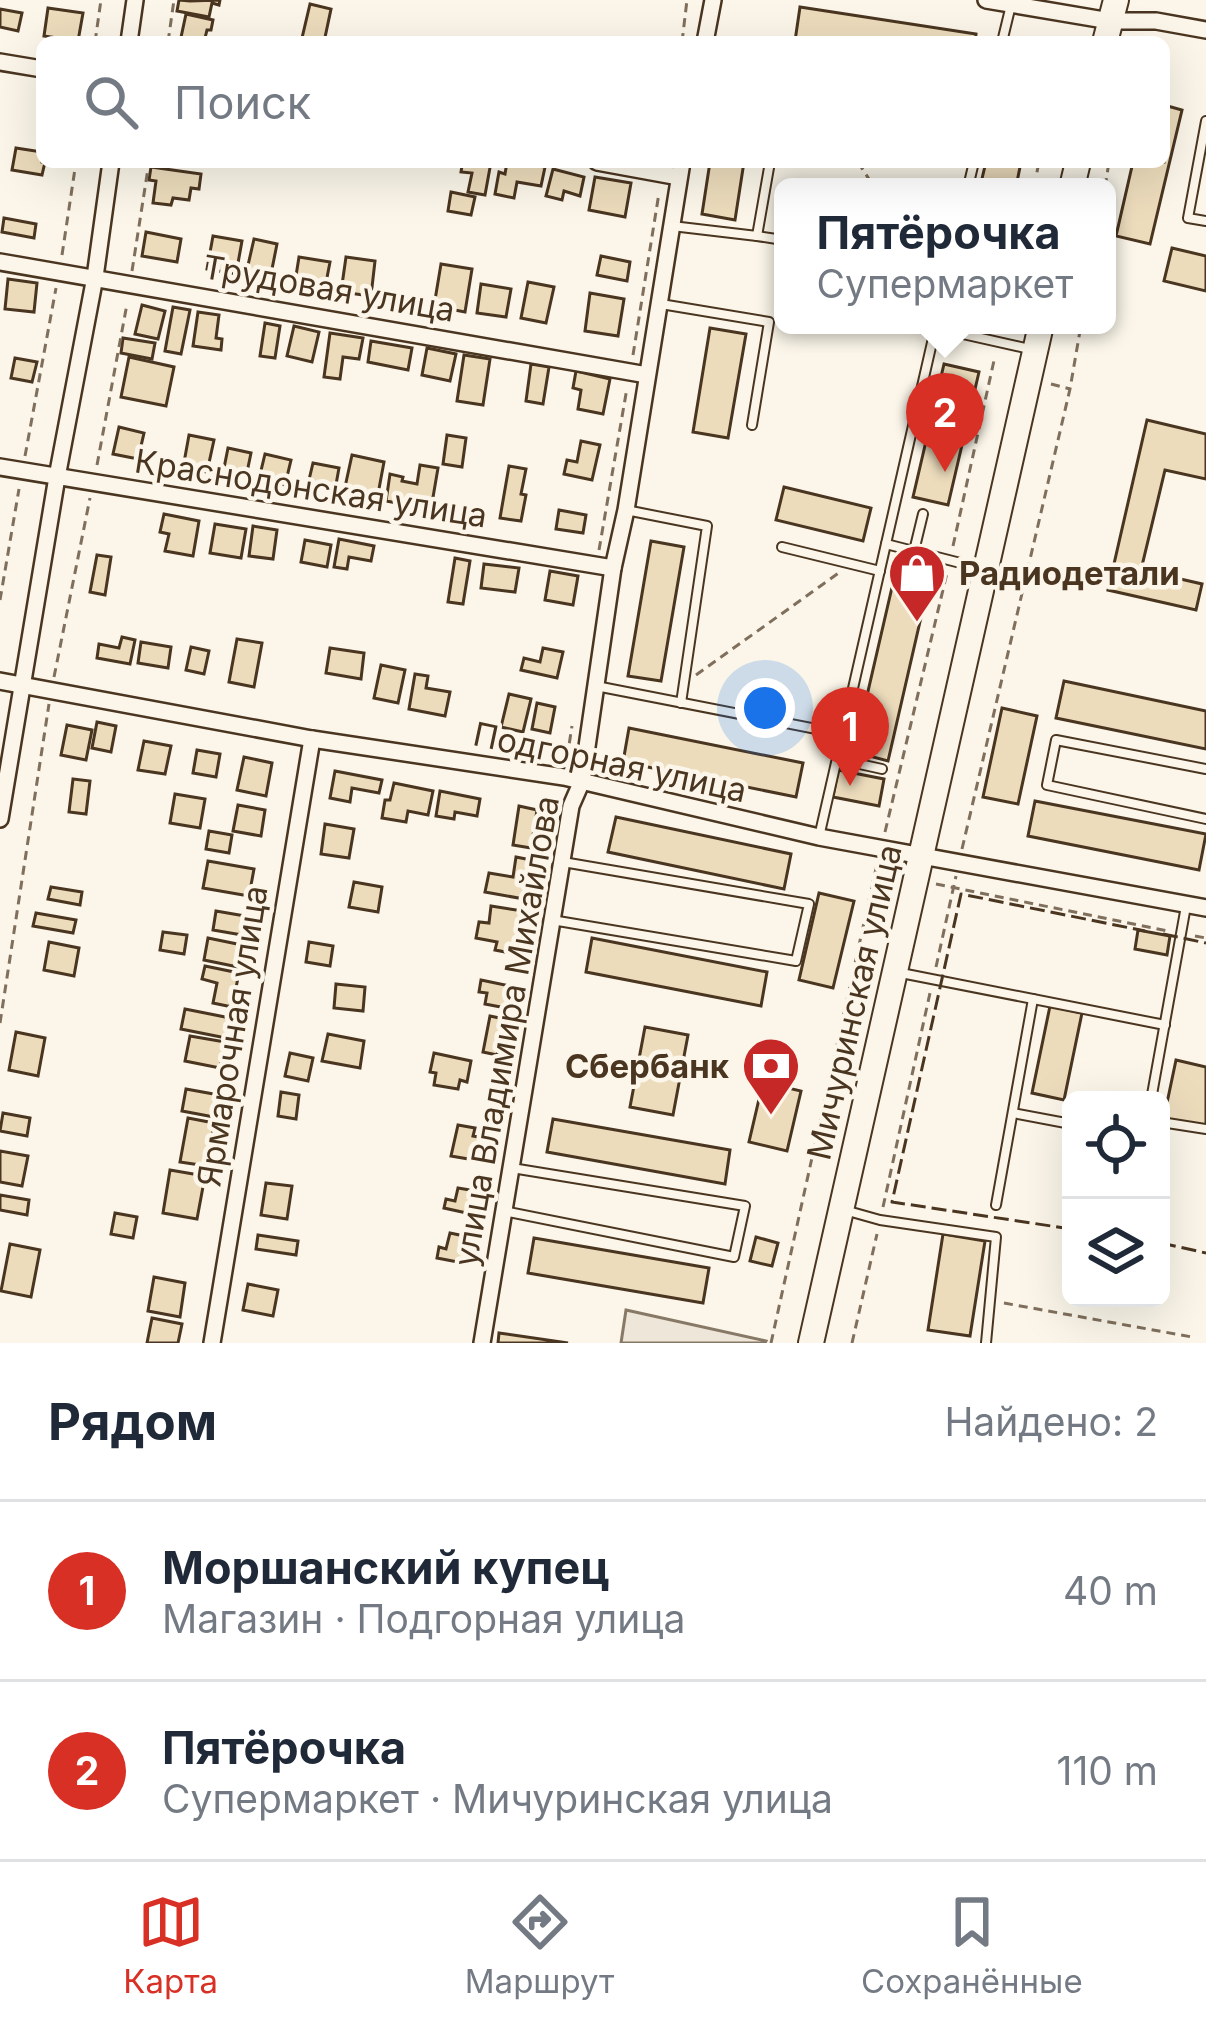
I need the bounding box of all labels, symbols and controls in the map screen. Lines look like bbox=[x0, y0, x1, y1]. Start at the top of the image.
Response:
search box bbox=[36, 36, 1170, 168]
icon: search bbox=[78, 69, 144, 135]
text: Поиск bbox=[174, 75, 311, 130]
popup bbox=[774, 178, 1116, 334]
text: Пятёрочка bbox=[817, 205, 1061, 260]
street label: Трудовая улица bbox=[200, 246, 458, 330]
text: Супермаркет bbox=[817, 260, 1073, 307]
pin: 2 bbox=[906, 373, 984, 472]
street label: Краснодонская улица bbox=[132, 440, 490, 536]
shop icon: Радиодетали bbox=[886, 542, 948, 624]
place label: Радиодетали bbox=[959, 553, 1180, 593]
your location bbox=[735, 678, 795, 738]
pin: 1 bbox=[811, 687, 889, 786]
street label: Подгорная улица bbox=[470, 714, 750, 810]
street label: улица Владимира Михайлова bbox=[445, 793, 567, 1269]
street label: Мичуринская улица bbox=[798, 840, 910, 1164]
street label: Ярмарочная улица bbox=[188, 883, 276, 1189]
bank icon: Сбербанк bbox=[740, 1035, 802, 1117]
place label: Сбербанк bbox=[565, 1046, 730, 1086]
map controls bbox=[1062, 1091, 1170, 1307]
button: locate bbox=[1062, 1091, 1170, 1199]
button: layers bbox=[1062, 1199, 1170, 1307]
text: Рядом bbox=[48, 1391, 217, 1452]
text: Найдено: 2 bbox=[944, 1398, 1158, 1445]
text: Моршанский купец bbox=[162, 1540, 610, 1595]
text: 1 bbox=[79, 1567, 95, 1614]
text: 40 m bbox=[1063, 1567, 1158, 1614]
text: Магазин · Подгорная улица bbox=[162, 1595, 685, 1642]
text: Пятёрочка bbox=[162, 1720, 406, 1775]
text: 2 bbox=[75, 1747, 99, 1794]
text: 110 m bbox=[1057, 1747, 1158, 1794]
text: Супермаркет · Мичуринская улица bbox=[162, 1775, 833, 1822]
tab: Карта bbox=[123, 1889, 218, 2001]
tab: Маршрут bbox=[465, 1889, 614, 2001]
tab: Сохранённые bbox=[861, 1889, 1083, 2001]

